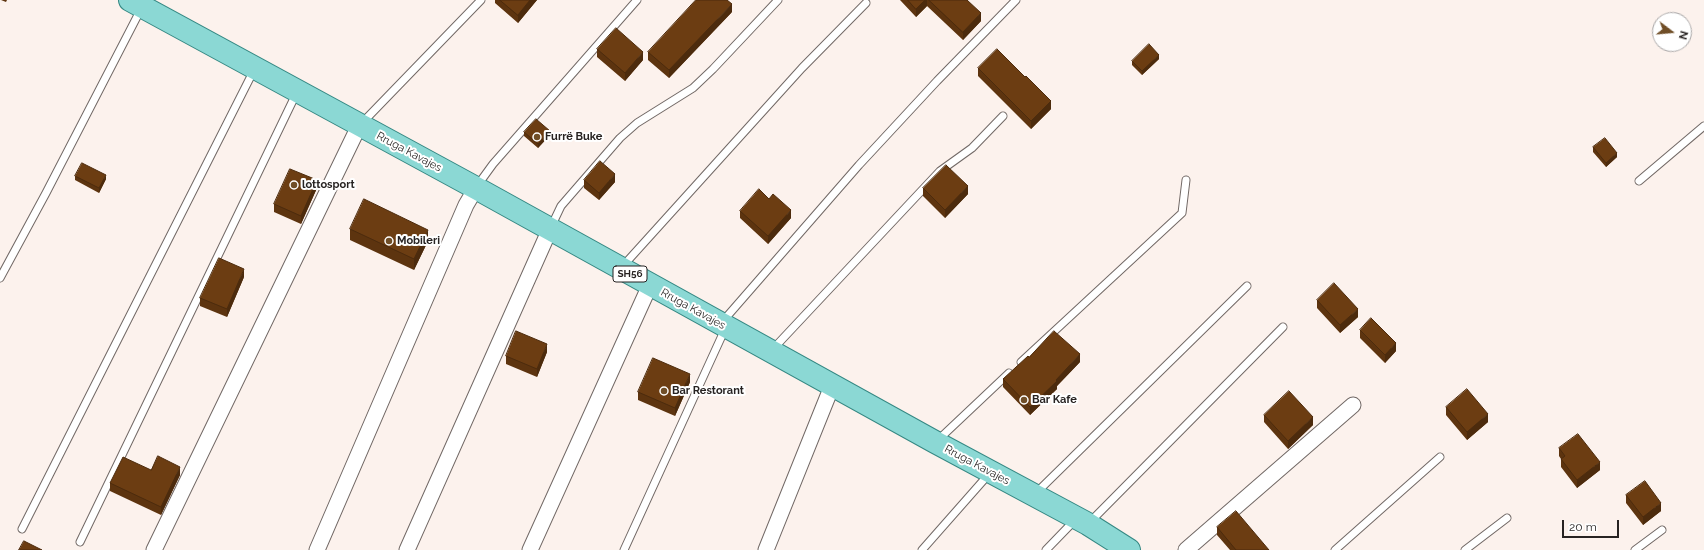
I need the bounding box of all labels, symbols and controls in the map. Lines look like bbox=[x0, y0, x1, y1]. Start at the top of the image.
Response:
north arrow bbox=[1652, 12, 1692, 52]
text: N bbox=[1676, 29, 1690, 41]
street label: Rruga Kavajes bbox=[374, 129, 444, 175]
place label: Furrë Buke bbox=[545, 130, 602, 144]
marker: Furrë Buke bbox=[532, 132, 542, 142]
place label: lottosport bbox=[302, 178, 355, 192]
marker: lottosport bbox=[289, 180, 299, 190]
place label: Mobileri bbox=[397, 234, 440, 248]
marker: Mobileri bbox=[384, 236, 394, 246]
road number: SH56 bbox=[613, 266, 647, 282]
street label: Rruga Kavajes bbox=[658, 286, 728, 332]
place label: Bar Restorant bbox=[672, 384, 744, 398]
marker: Bar Restorant bbox=[659, 386, 669, 396]
place label: Bar Kafe bbox=[1032, 393, 1077, 407]
marker: Bar Kafe bbox=[1019, 395, 1029, 405]
street label: Rruga Kavajes bbox=[942, 442, 1012, 488]
scale bar bbox=[1564, 512, 1621, 538]
text: 20 m bbox=[1569, 520, 1597, 534]

